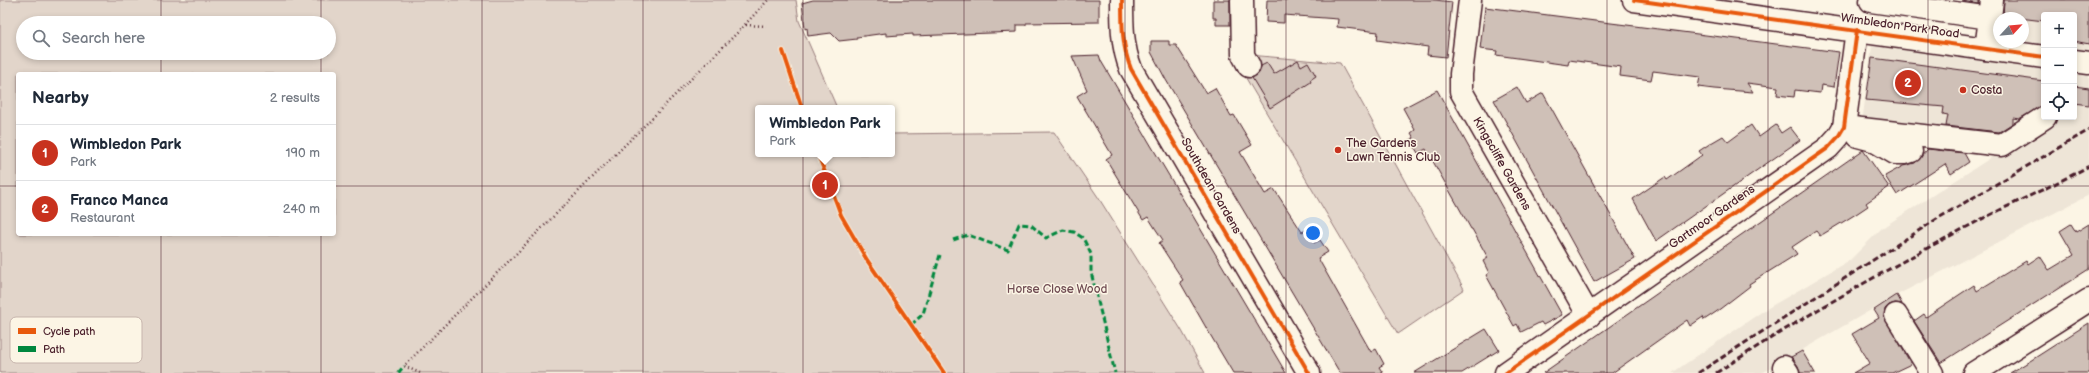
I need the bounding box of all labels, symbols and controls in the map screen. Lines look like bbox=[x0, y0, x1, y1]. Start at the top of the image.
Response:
street label: Wimbledon Park Road bbox=[1840, 10, 1960, 42]
north arrow bbox=[1993, 12, 2029, 48]
map controls bbox=[2041, 12, 2077, 120]
button: + bbox=[2041, 12, 2077, 48]
search box bbox=[16, 16, 336, 60]
icon: search bbox=[30, 27, 52, 49]
text: Search here bbox=[62, 29, 145, 48]
button: − bbox=[2041, 48, 2077, 84]
pin: 2 bbox=[1895, 68, 1921, 98]
place label: Costa bbox=[1971, 83, 2003, 98]
button: locate bbox=[2041, 84, 2077, 120]
marker: Costa bbox=[1958, 85, 1968, 95]
text: Nearby bbox=[32, 88, 89, 108]
text: 2 results bbox=[270, 90, 320, 106]
popup bbox=[755, 105, 895, 157]
text: Wimbledon Park bbox=[769, 114, 881, 133]
street label: Kingscliffe Gardens bbox=[1470, 114, 1535, 213]
text: Park bbox=[769, 133, 795, 149]
text: Wimbledon Park bbox=[70, 135, 181, 154]
street label: Southdean Gardens bbox=[1177, 135, 1245, 237]
place label: The Gardens Lawn Tennis Club bbox=[1346, 136, 1441, 165]
text: 1 bbox=[42, 145, 48, 161]
text: 190 m bbox=[286, 145, 320, 161]
marker: The Gardens Lawn Tennis Club bbox=[1333, 145, 1343, 155]
text: Park bbox=[70, 154, 96, 170]
pin: 1 bbox=[812, 170, 838, 200]
street label: Gartmoor Gardens bbox=[1666, 182, 1758, 252]
text: Franco Manca bbox=[70, 191, 168, 210]
text: 2 bbox=[41, 201, 49, 217]
text: 240 m bbox=[283, 201, 320, 217]
text: Restaurant bbox=[70, 210, 135, 226]
your location bbox=[1303, 223, 1323, 243]
park label: Horse Close Wood bbox=[1007, 282, 1107, 297]
legend bbox=[10, 317, 142, 363]
text: Cycle path bbox=[43, 325, 95, 338]
text: Path bbox=[43, 343, 65, 356]

